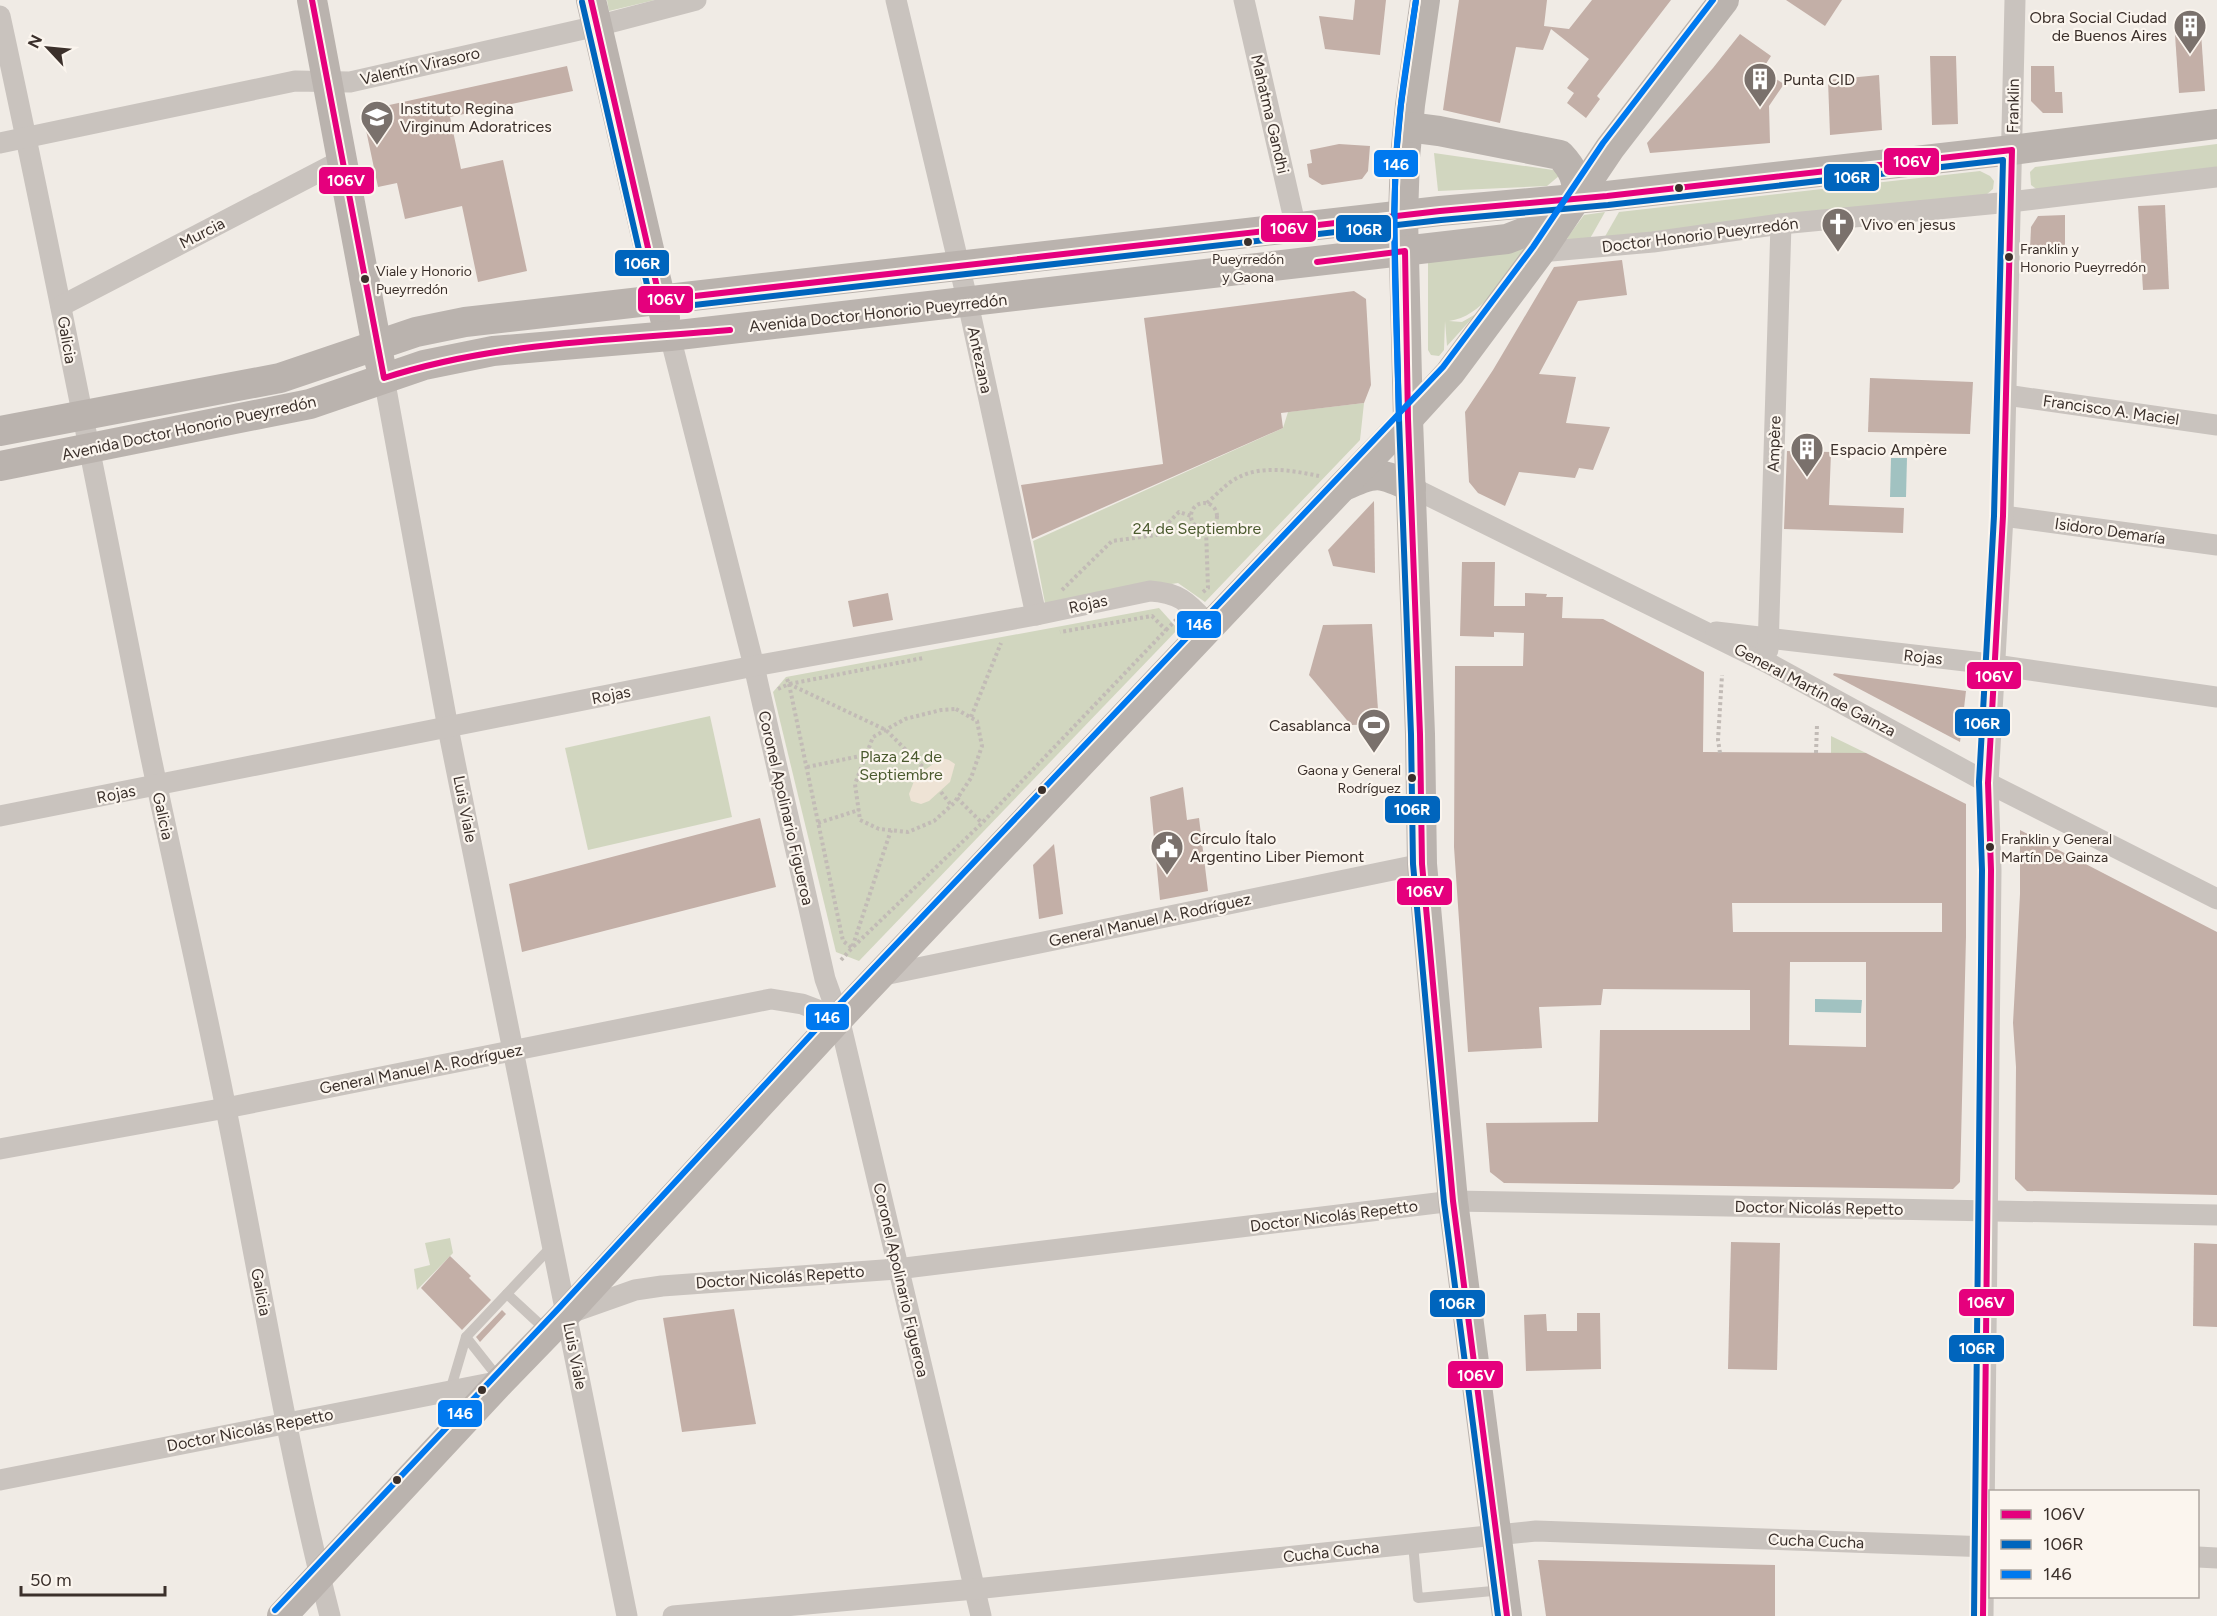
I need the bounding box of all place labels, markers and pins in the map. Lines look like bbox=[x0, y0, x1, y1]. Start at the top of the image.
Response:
place label: Obra Social Ciudad de Buenos Aires bbox=[2029, 8, 2167, 45]
building icon: Obra Social Ciudad de Buenos Aires bbox=[2172, 8, 2208, 55]
building icon: Punta CID bbox=[1742, 61, 1778, 108]
place label: Punta CID bbox=[1783, 70, 1855, 89]
school or university icon: Instituto Regina Virginum Adoratrices bbox=[359, 99, 395, 146]
place label: Instituto Regina Virginum Adoratrices bbox=[400, 99, 552, 136]
unlabelled marker bbox=[1673, 182, 1685, 194]
church icon: Vivo en jesus bbox=[1820, 206, 1856, 253]
place label: Vivo en jesus bbox=[1861, 215, 1956, 234]
marker: Pueyrredón y Gaona bbox=[1242, 236, 1254, 248]
place label: Franklin y Honorio Pueyrredón bbox=[2020, 241, 2146, 276]
place label: Pueyrredón y Gaona bbox=[1212, 251, 1284, 286]
marker: Franklin y Honorio Pueyrredón bbox=[2003, 251, 2015, 263]
place label: Viale y Honorio Pueyrredón bbox=[376, 263, 472, 298]
marker: Viale y Honorio Pueyrredón bbox=[359, 273, 371, 285]
building icon: Espacio Ampère bbox=[1789, 431, 1825, 478]
place label: Espacio Ampère bbox=[1830, 440, 1947, 459]
sports icon: Casablanca bbox=[1356, 707, 1392, 754]
place label: Casablanca bbox=[1269, 716, 1351, 735]
place label: Gaona y General Rodríguez bbox=[1297, 762, 1401, 797]
marker: Gaona y General Rodríguez bbox=[1406, 772, 1418, 784]
unlabelled marker bbox=[1036, 784, 1048, 796]
public building icon: Círculo Ítalo Argentino Liber Piemont bbox=[1149, 829, 1185, 876]
place label: Círculo Ítalo Argentino Liber Piemont bbox=[1190, 829, 1364, 866]
place label: Franklin y General Martín De Gainza bbox=[2001, 831, 2112, 866]
marker: Franklin y General Martín De Gainza bbox=[1984, 841, 1996, 853]
unlabelled marker bbox=[476, 1384, 488, 1396]
unlabelled marker bbox=[391, 1474, 403, 1486]

